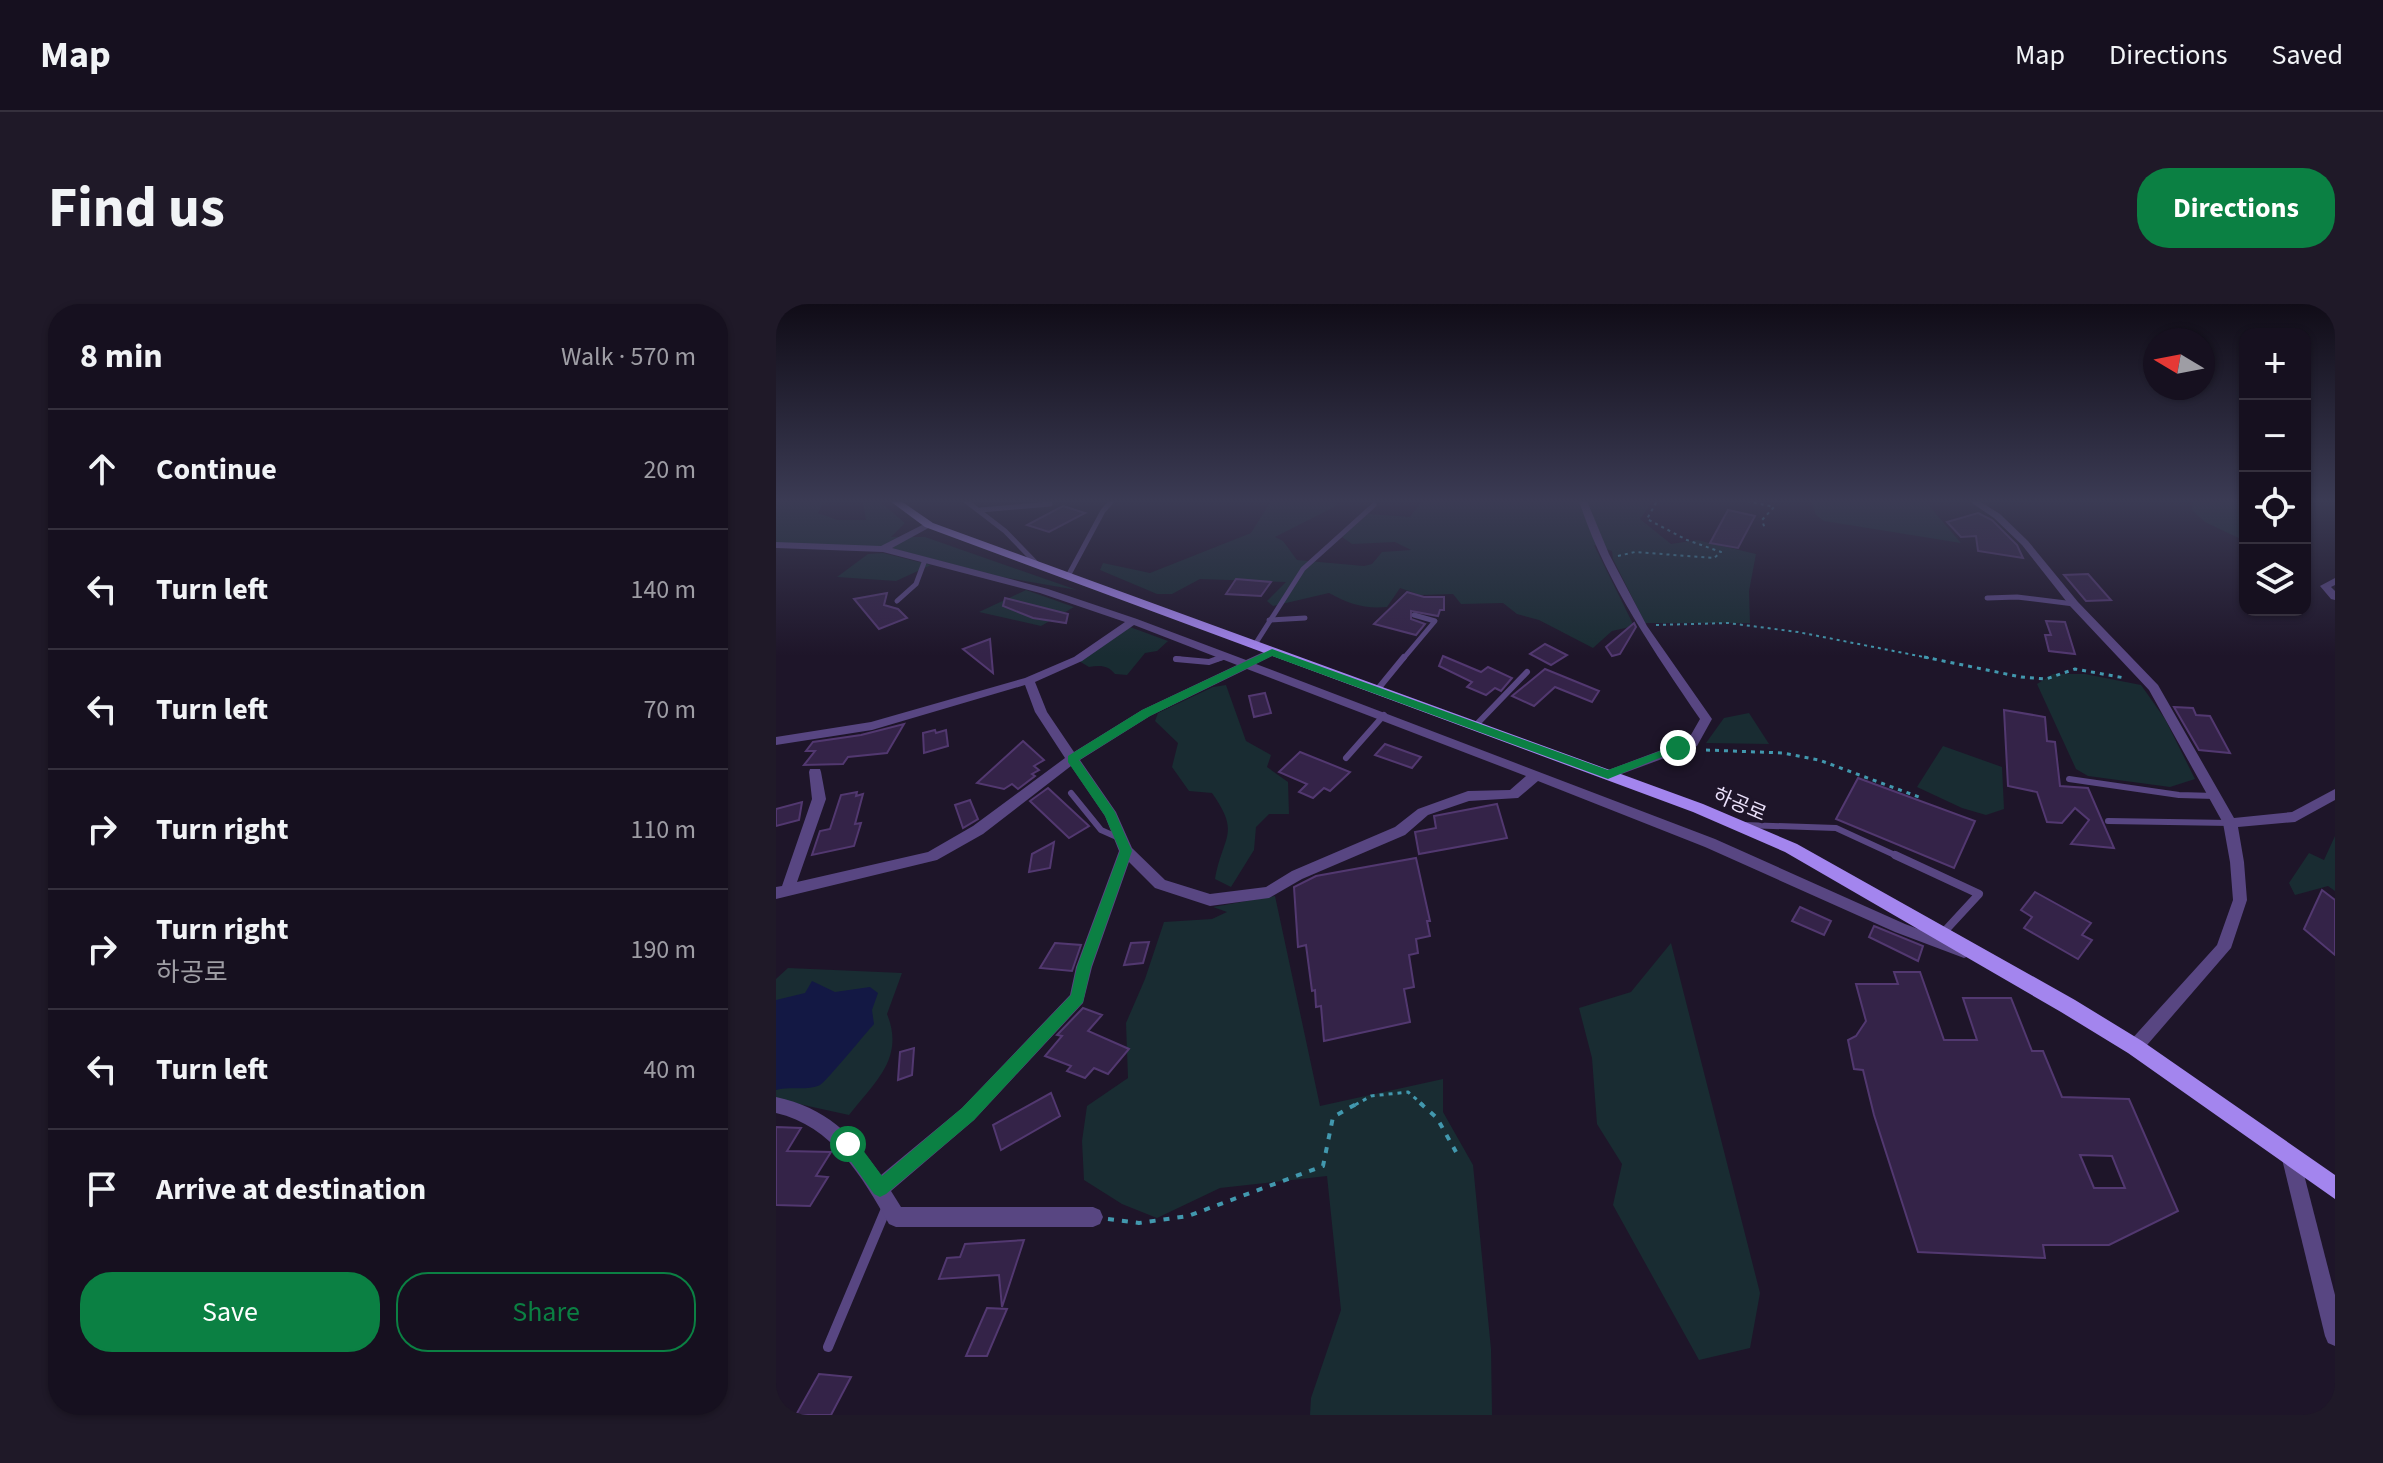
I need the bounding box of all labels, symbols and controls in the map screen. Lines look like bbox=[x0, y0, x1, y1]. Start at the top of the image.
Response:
text: Map bbox=[40, 28, 111, 82]
text: Map bbox=[2015, 35, 2065, 75]
text: Directions bbox=[2109, 35, 2228, 75]
text: Saved bbox=[2272, 35, 2343, 75]
button: Directions bbox=[2137, 168, 2335, 248]
text: Find us bbox=[48, 169, 225, 248]
north arrow bbox=[2143, 328, 2215, 400]
map controls bbox=[2239, 328, 2311, 616]
button: + bbox=[2239, 328, 2311, 400]
text: 8 min bbox=[80, 332, 163, 381]
text: Walk · 570 m bbox=[561, 338, 696, 375]
button: − bbox=[2239, 400, 2311, 472]
icon: ahead bbox=[80, 447, 124, 491]
text: Continue bbox=[156, 448, 277, 491]
text: 20 m bbox=[643, 451, 696, 488]
button: locate bbox=[2239, 472, 2311, 544]
button: layers bbox=[2239, 544, 2311, 616]
icon: left bbox=[80, 567, 124, 611]
text: Turn left bbox=[156, 568, 268, 611]
text: 140 m bbox=[630, 571, 696, 608]
icon: left bbox=[80, 687, 124, 731]
text: Turn left bbox=[156, 688, 268, 731]
text: 70 m bbox=[643, 691, 696, 728]
route end bbox=[1660, 730, 1696, 766]
street label: 하공로 bbox=[1709, 781, 1770, 829]
icon: right bbox=[80, 807, 124, 851]
text: Turn right bbox=[156, 808, 288, 851]
text: 110 m bbox=[630, 811, 696, 848]
text: Turn right bbox=[156, 908, 288, 951]
icon: right bbox=[80, 927, 124, 971]
text: 190 m bbox=[630, 931, 696, 968]
text: 하공로 bbox=[156, 954, 228, 991]
icon: left bbox=[80, 1047, 124, 1091]
text: Turn left bbox=[156, 1048, 268, 1091]
text: 40 m bbox=[643, 1051, 696, 1088]
route start bbox=[830, 1126, 866, 1162]
icon: arrive bbox=[80, 1167, 124, 1211]
text: Arrive at destination bbox=[156, 1168, 426, 1211]
button: Save bbox=[80, 1272, 380, 1352]
button: Share bbox=[396, 1272, 696, 1352]

